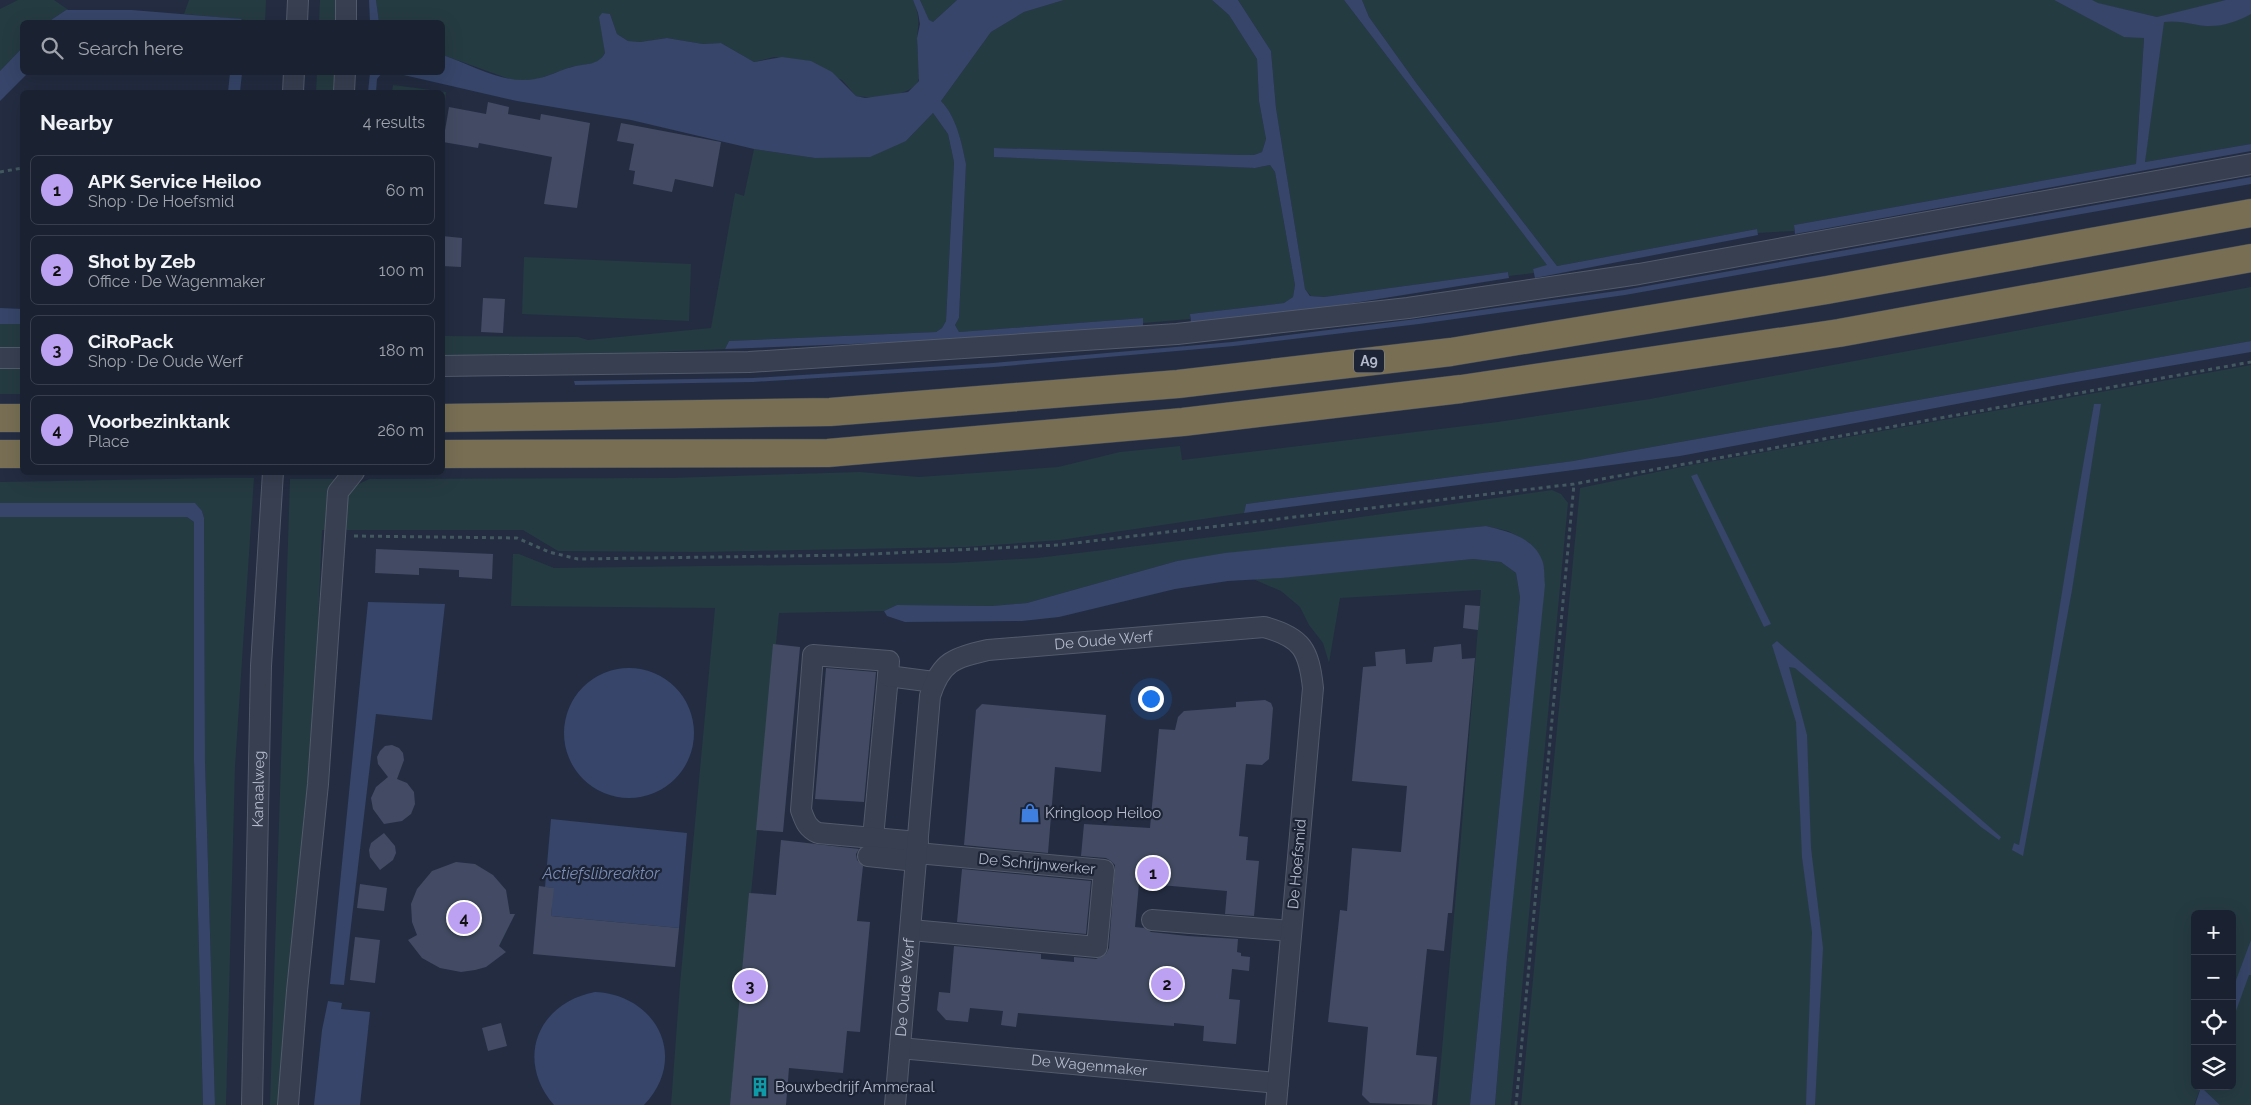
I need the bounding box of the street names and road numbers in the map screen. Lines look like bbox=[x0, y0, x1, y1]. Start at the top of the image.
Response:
road number: A9 bbox=[1354, 350, 1384, 372]
street label: De Oude Werf bbox=[1054, 627, 1155, 653]
street label: Kanaalweg bbox=[249, 750, 268, 828]
street label: De Hoefsmid bbox=[1284, 818, 1310, 910]
street label: De Schrijnwerker bbox=[978, 850, 1097, 878]
street label: De Oude Werf bbox=[892, 936, 918, 1037]
street label: De Wagenmaker bbox=[1030, 1051, 1149, 1080]

